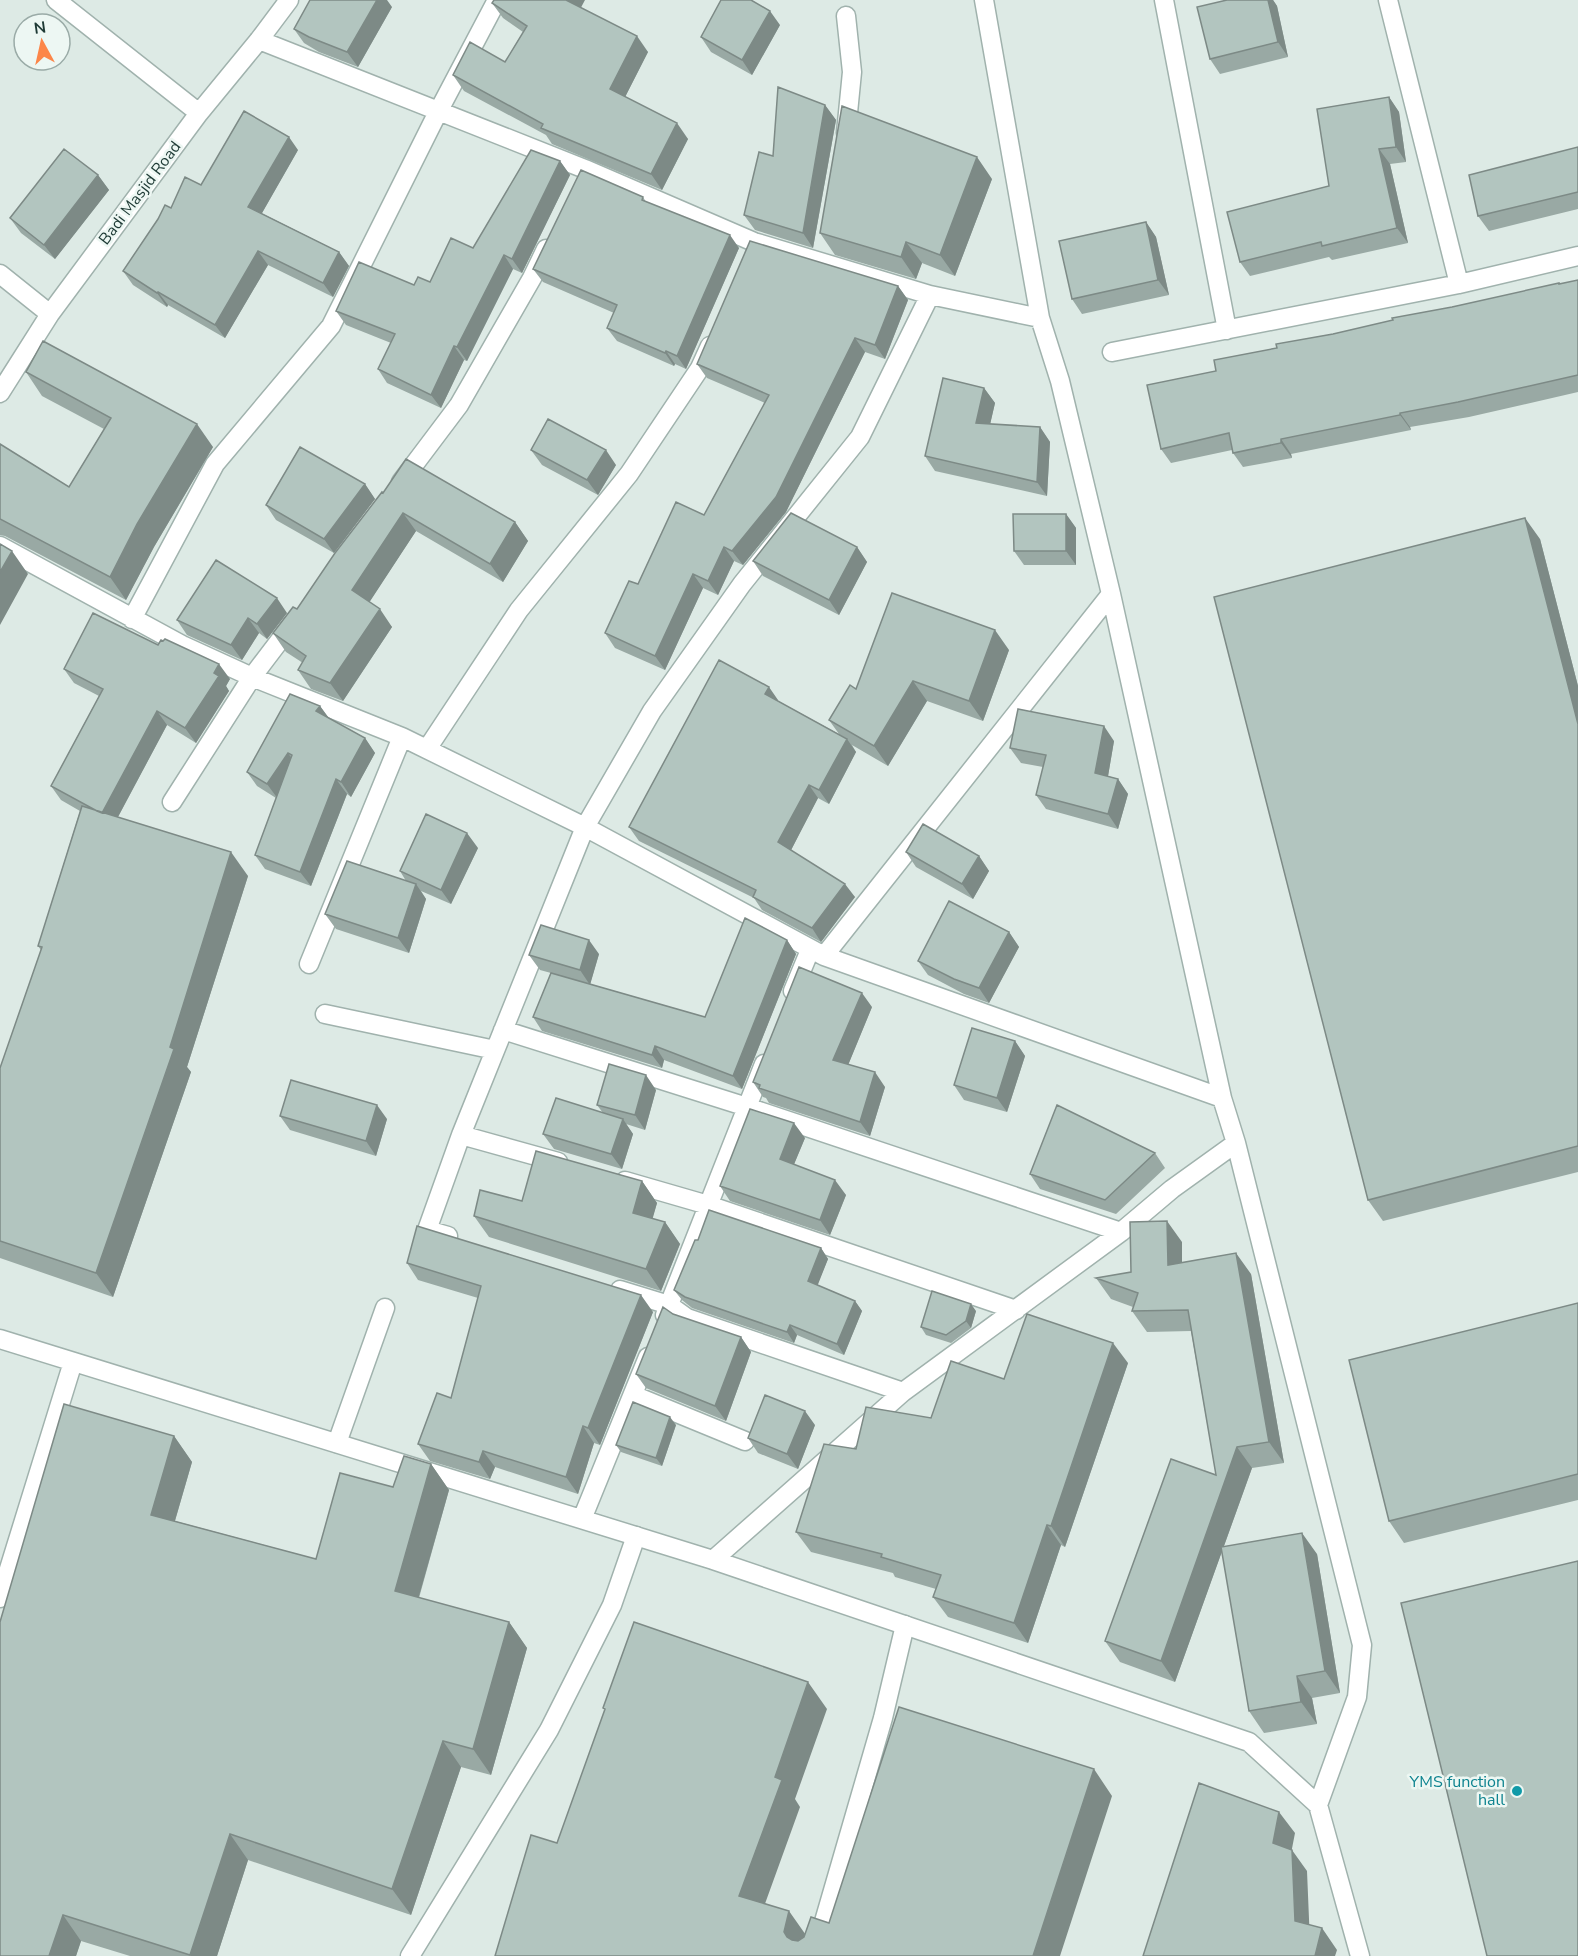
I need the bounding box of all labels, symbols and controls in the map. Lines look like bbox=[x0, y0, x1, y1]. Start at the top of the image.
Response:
north arrow bbox=[12, 12, 72, 72]
text: N bbox=[33, 16, 48, 40]
street label: Badi Masjid Road bbox=[94, 137, 186, 249]
place label: YMS function hall bbox=[1408, 1771, 1505, 1811]
marker: YMS function hall bbox=[1510, 1784, 1524, 1798]

